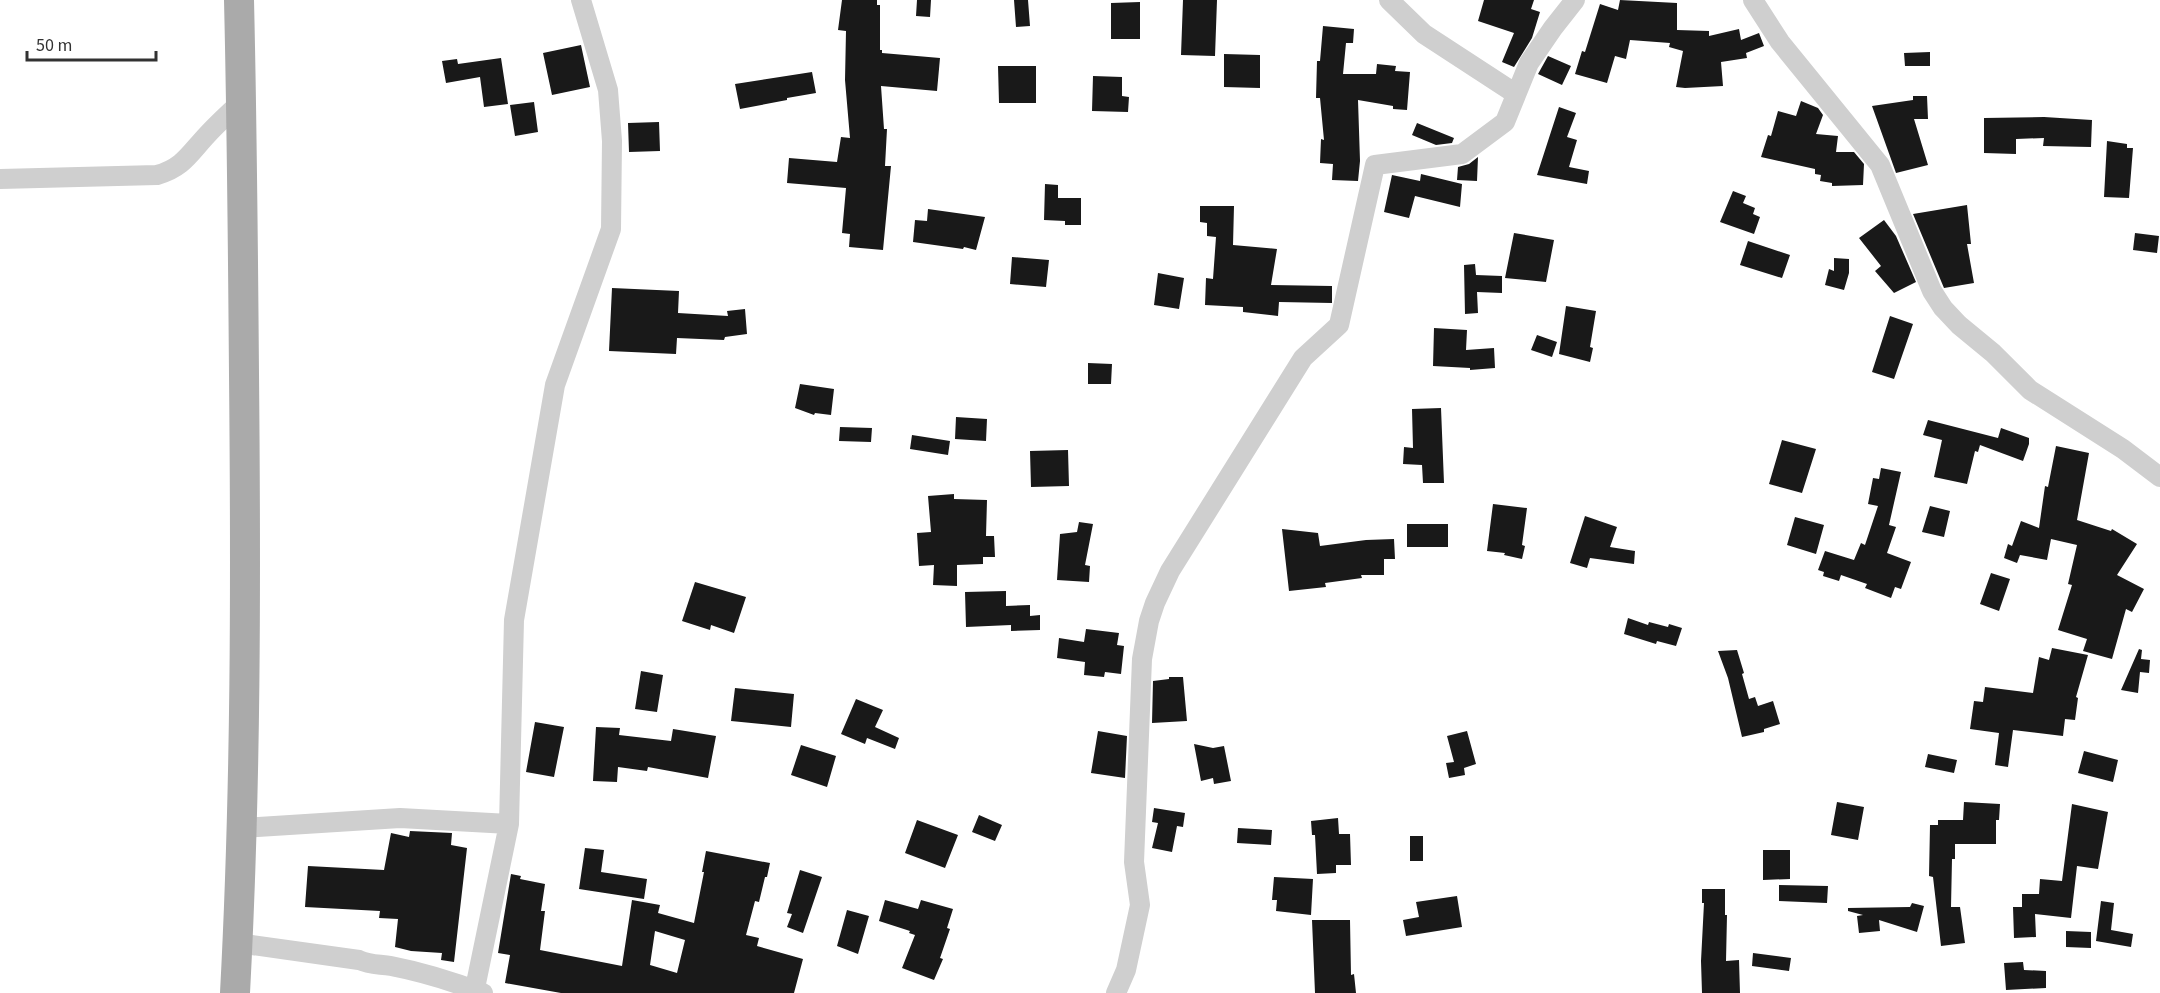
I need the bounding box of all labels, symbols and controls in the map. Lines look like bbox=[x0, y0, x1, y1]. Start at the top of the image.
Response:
scale bar bbox=[27, 24, 156, 62]
text: 50 m bbox=[36, 33, 72, 58]

